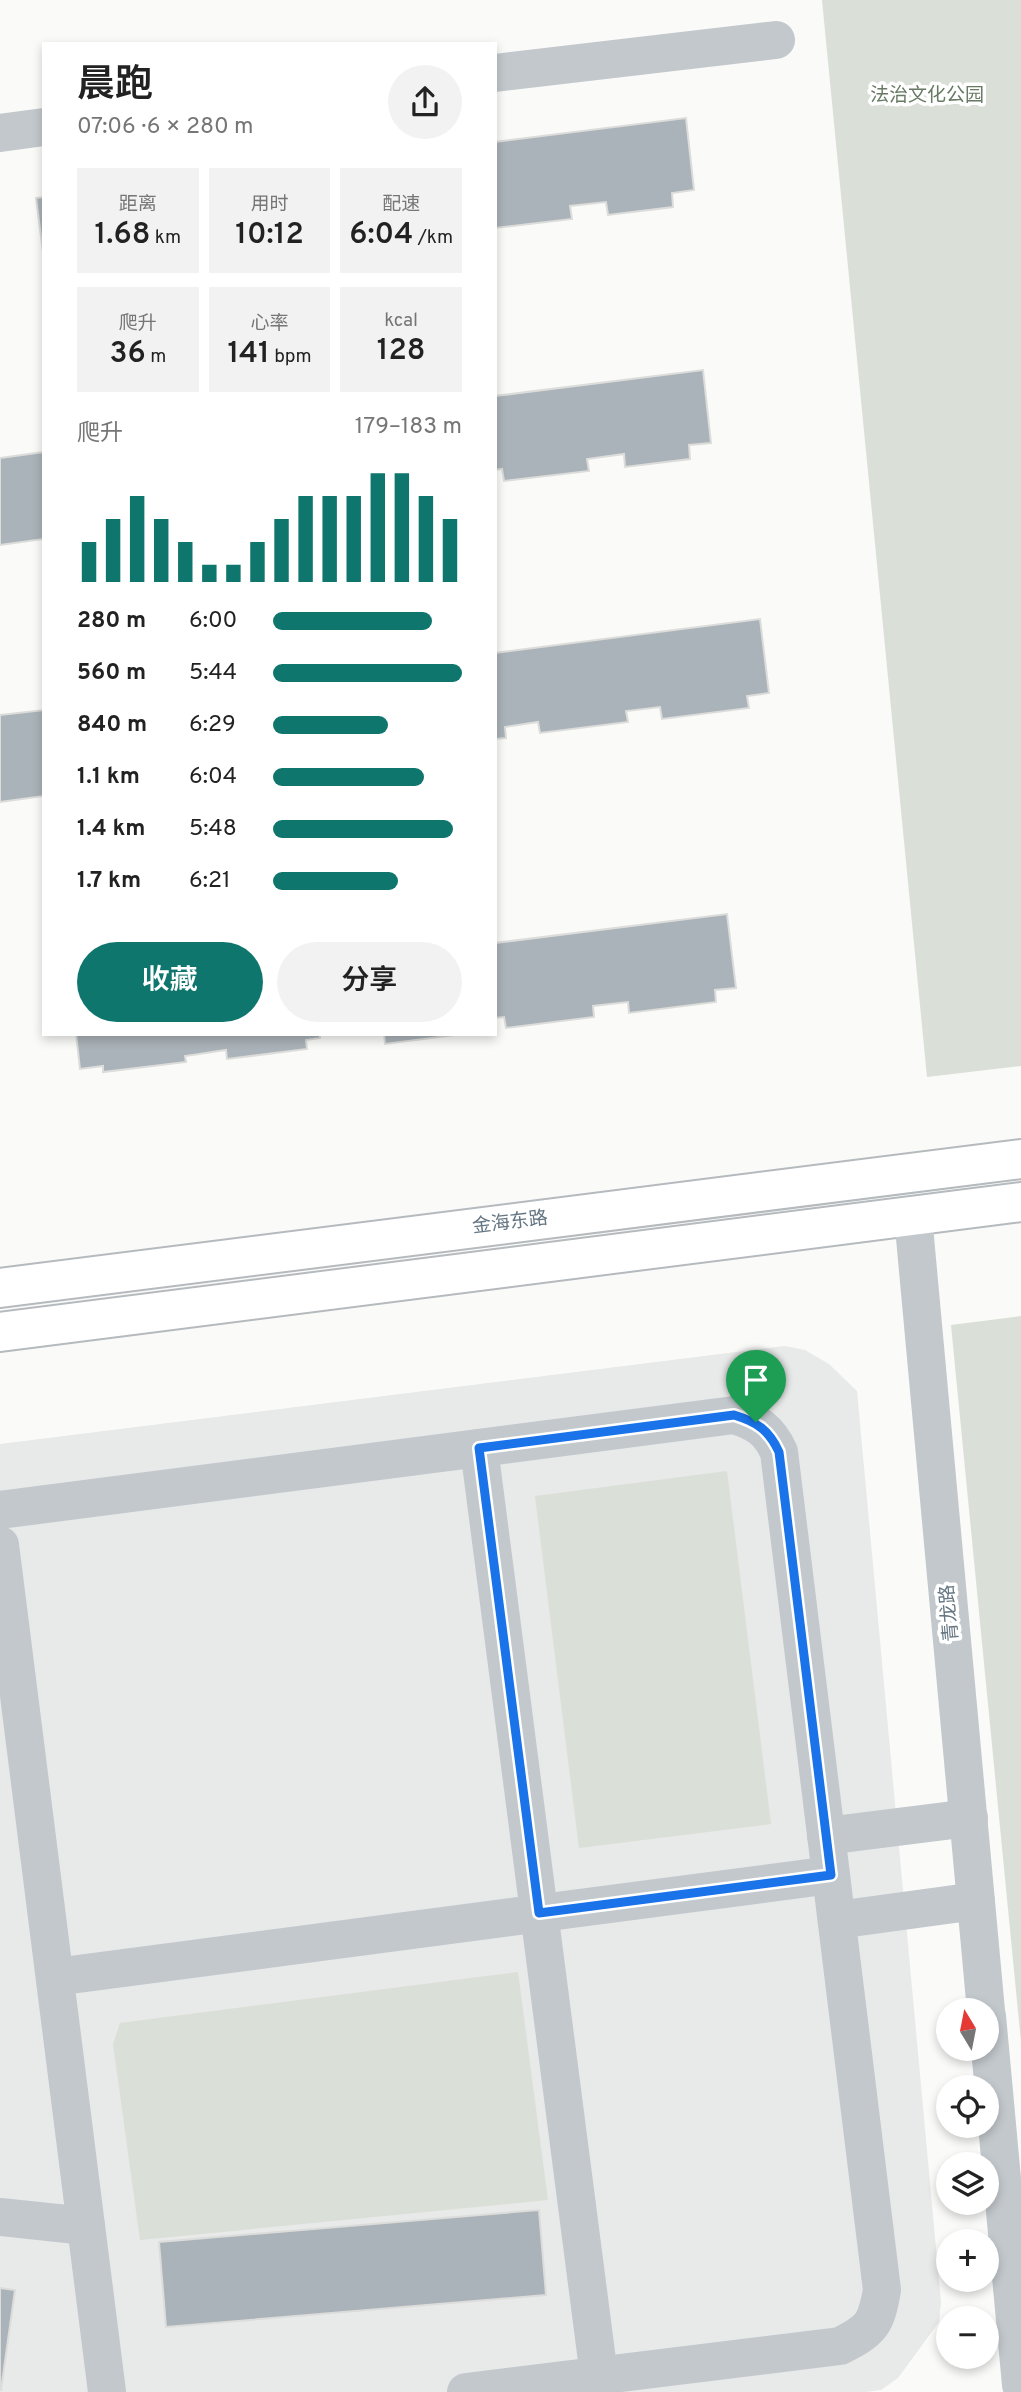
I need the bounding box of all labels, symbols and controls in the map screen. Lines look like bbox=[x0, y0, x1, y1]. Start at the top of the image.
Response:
text: 晨跑 bbox=[77, 62, 153, 111]
button: share bbox=[388, 65, 462, 139]
park label: 法治文化公园 bbox=[870, 84, 984, 108]
text: 07:06 · 6 × 280 m bbox=[77, 113, 254, 142]
text: 距离 bbox=[119, 193, 157, 217]
text: 用时 bbox=[250, 193, 289, 217]
text: 配速 bbox=[382, 193, 420, 217]
text: 1.68 bbox=[95, 217, 150, 254]
text: 10:12 bbox=[235, 217, 304, 254]
text: 6:04 bbox=[349, 217, 413, 254]
text: km bbox=[150, 226, 181, 250]
text: /km bbox=[413, 226, 453, 250]
text: kcal bbox=[384, 309, 418, 333]
text: 爬升 bbox=[119, 312, 157, 336]
text: 心率 bbox=[250, 312, 289, 336]
text: 128 bbox=[377, 333, 426, 370]
text: 36 bbox=[109, 336, 146, 373]
text: 141 bbox=[227, 336, 270, 373]
text: m bbox=[146, 345, 166, 369]
text: bpm bbox=[270, 345, 312, 369]
text: 179–183 m bbox=[355, 413, 462, 442]
text: 爬升 bbox=[77, 420, 123, 449]
text: 280 m bbox=[77, 607, 146, 636]
text: 6:00 bbox=[189, 607, 237, 636]
text: 560 m bbox=[77, 659, 146, 688]
text: 5:44 bbox=[189, 659, 237, 688]
text: 840 m bbox=[77, 711, 147, 740]
text: 6:29 bbox=[189, 711, 236, 740]
text: 1.1 km bbox=[77, 763, 140, 792]
text: 6:04 bbox=[189, 763, 237, 792]
text: 1.4 km bbox=[77, 815, 145, 844]
text: 5:48 bbox=[189, 815, 237, 844]
text: 1.7 km bbox=[77, 867, 141, 896]
text: 6:21 bbox=[189, 867, 231, 896]
button: 收藏 bbox=[77, 942, 263, 1022]
button: 分享 bbox=[277, 942, 462, 1022]
street label: 金海东路 bbox=[471, 1206, 549, 1240]
pin bbox=[726, 1350, 786, 1422]
icon: arrive bbox=[737, 1361, 775, 1399]
street label: 青龙路 bbox=[936, 1584, 964, 1642]
north arrow bbox=[936, 1998, 999, 2062]
map controls bbox=[936, 1998, 999, 2369]
button: locate bbox=[936, 2075, 999, 2138]
button: layers bbox=[936, 2152, 999, 2215]
button: + bbox=[936, 2229, 999, 2292]
button: − bbox=[936, 2306, 999, 2369]

